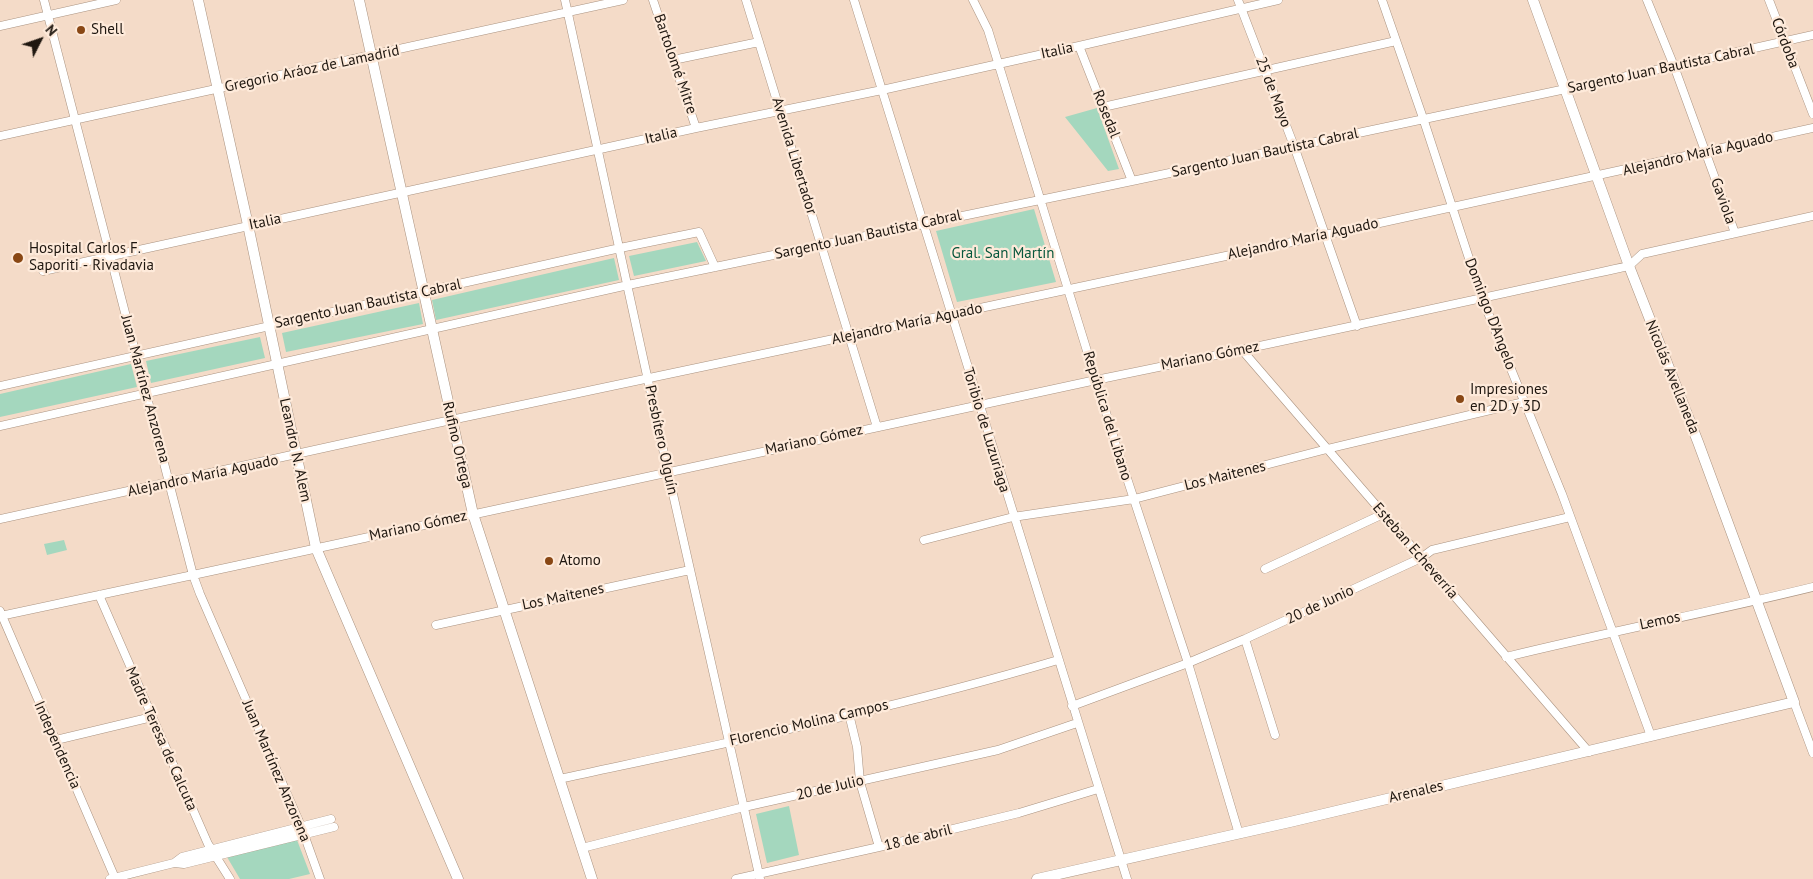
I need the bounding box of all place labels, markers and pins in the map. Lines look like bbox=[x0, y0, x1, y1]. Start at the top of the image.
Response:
place label: Shell bbox=[91, 21, 124, 39]
marker: Shell bbox=[75, 24, 87, 36]
place label: Hospital Carlos F. Saporiti - Rivadavia bbox=[29, 240, 154, 275]
marker: Hospital Carlos F. Saporiti - Rivadavia bbox=[11, 251, 25, 265]
place label: Impresiones en 2D y 3D bbox=[1470, 381, 1548, 416]
marker: Impresiones en 2D y 3D bbox=[1454, 393, 1466, 405]
place label: Atomo bbox=[559, 552, 601, 570]
marker: Atomo bbox=[543, 555, 555, 567]

